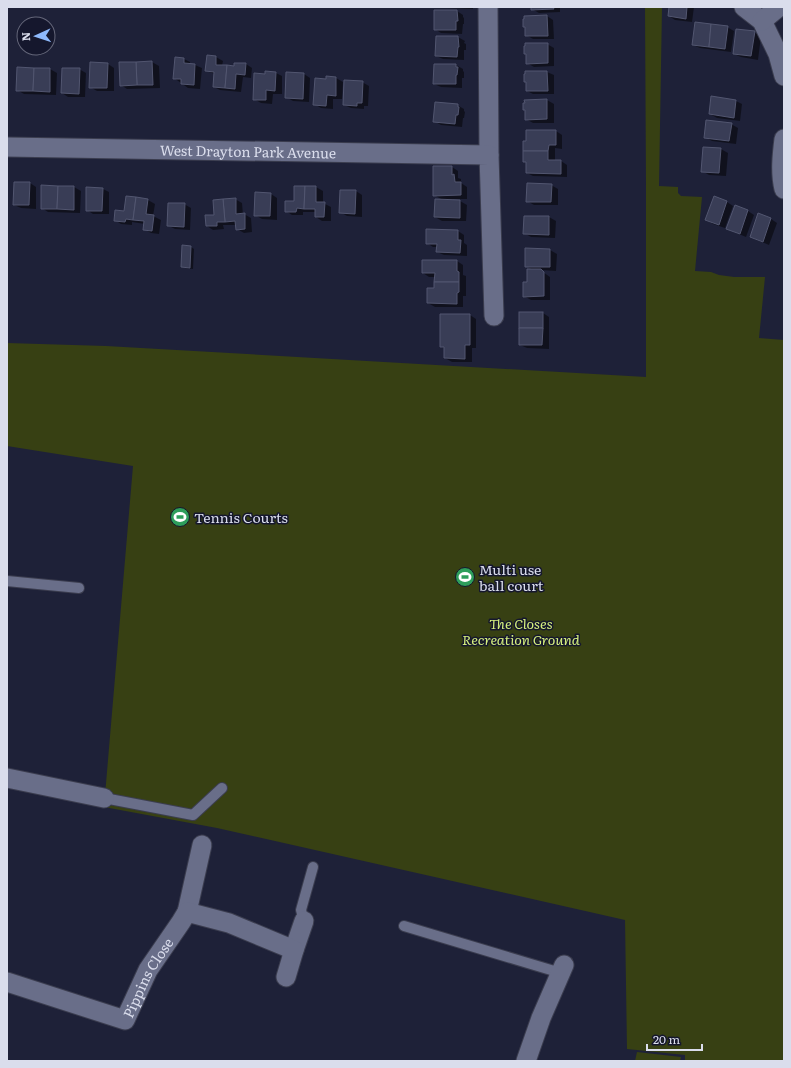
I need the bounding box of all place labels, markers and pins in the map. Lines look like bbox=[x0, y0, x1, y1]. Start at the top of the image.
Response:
sports icon: Tennis Courts bbox=[169, 506, 191, 528]
place label: Tennis Courts bbox=[194, 507, 288, 527]
place label: Multi use ball court bbox=[479, 559, 544, 595]
sports icon: Multi use ball court bbox=[454, 566, 476, 588]

